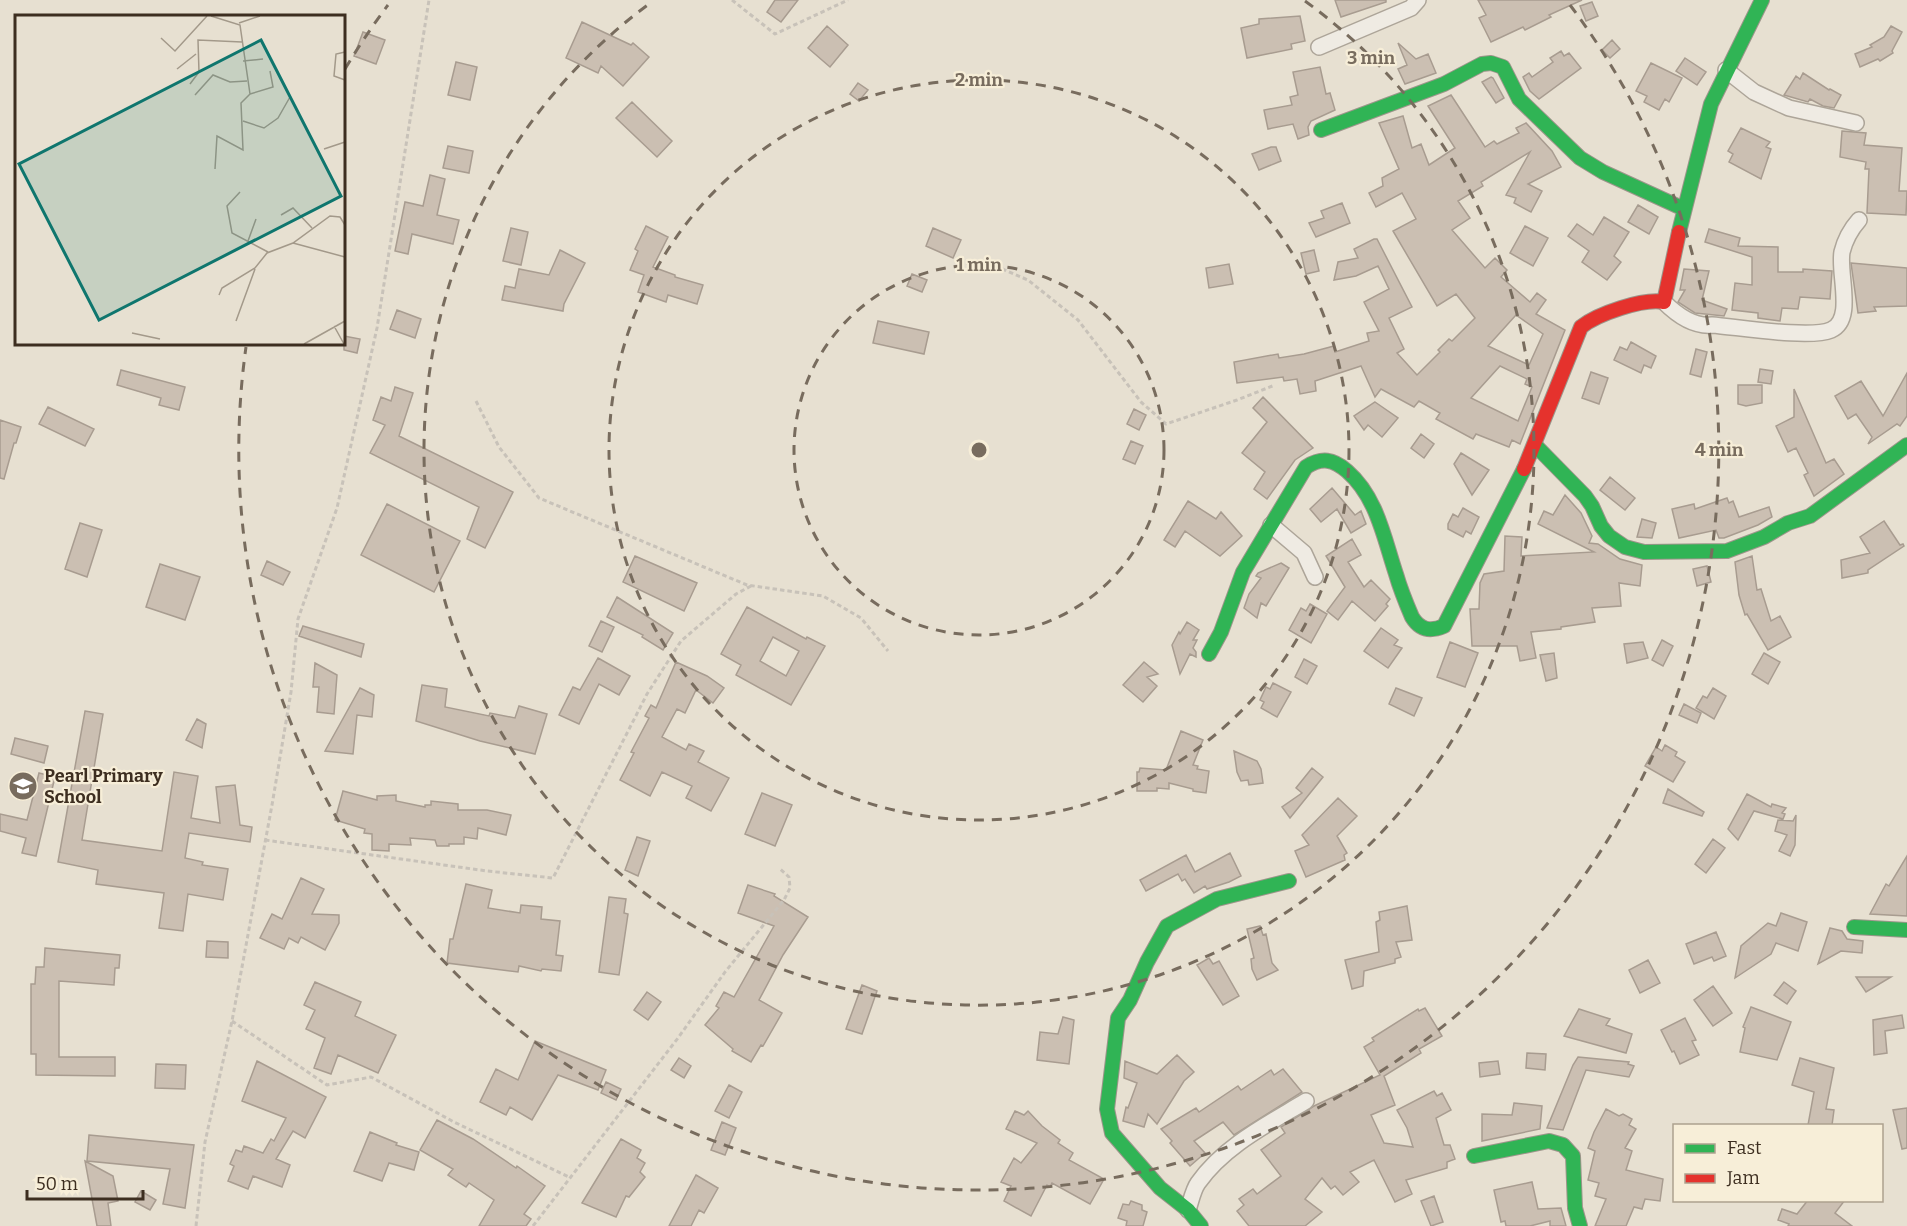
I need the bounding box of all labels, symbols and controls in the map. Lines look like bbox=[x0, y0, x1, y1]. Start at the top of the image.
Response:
inset map bbox=[15, 15, 345, 345]
text: 3 min bbox=[1347, 47, 1395, 69]
text: 2 min bbox=[955, 69, 1003, 91]
text: 1 min bbox=[956, 254, 1002, 276]
text: 4 min bbox=[1695, 439, 1744, 461]
centre of rings bbox=[969, 440, 989, 460]
place label: Pearl Primary School bbox=[44, 765, 164, 808]
school or university icon: Pearl Primary School bbox=[7, 770, 39, 802]
legend bbox=[1673, 1124, 1883, 1202]
text: Fast bbox=[1727, 1137, 1762, 1159]
scale bar bbox=[27, 1163, 142, 1201]
text: Jam bbox=[1726, 1167, 1760, 1189]
text: 50 m bbox=[36, 1173, 78, 1195]

